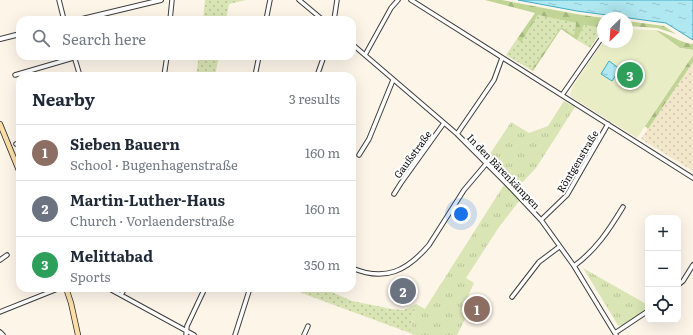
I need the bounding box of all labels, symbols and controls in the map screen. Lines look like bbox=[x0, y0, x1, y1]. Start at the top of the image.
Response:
north arrow bbox=[597, 12, 633, 48]
search box bbox=[16, 16, 356, 60]
icon: search bbox=[30, 27, 52, 49]
text: Search here bbox=[62, 27, 146, 50]
pin: 3 bbox=[617, 60, 643, 90]
text: Nearby bbox=[32, 86, 95, 111]
text: 3 results bbox=[289, 89, 340, 108]
street label: Gaußstraße bbox=[389, 127, 435, 181]
street label: Röntgenstraße bbox=[552, 127, 602, 195]
street label: In den Bärenkämpen bbox=[464, 130, 544, 212]
text: Sieben Bauern bbox=[70, 132, 180, 155]
text: 1 bbox=[42, 143, 48, 162]
text: 160 m bbox=[305, 143, 340, 162]
text: School · Bugenhagenstraße bbox=[70, 155, 238, 174]
text: Martin-Luther-Haus bbox=[70, 188, 225, 211]
text: 2 bbox=[42, 199, 48, 218]
text: 160 m bbox=[305, 199, 340, 218]
your location bbox=[451, 204, 471, 224]
text: Church · Vorlaenderstraße bbox=[70, 211, 234, 230]
map controls bbox=[645, 215, 681, 323]
button: + bbox=[645, 215, 681, 251]
text: Melittabad bbox=[70, 244, 153, 267]
button: − bbox=[645, 251, 681, 287]
text: 3 bbox=[41, 255, 49, 274]
text: 350 m bbox=[304, 255, 340, 274]
text: Sports bbox=[70, 267, 110, 286]
pin: 2 bbox=[390, 276, 416, 306]
button: locate bbox=[645, 287, 681, 323]
pin: 1 bbox=[464, 294, 490, 324]

